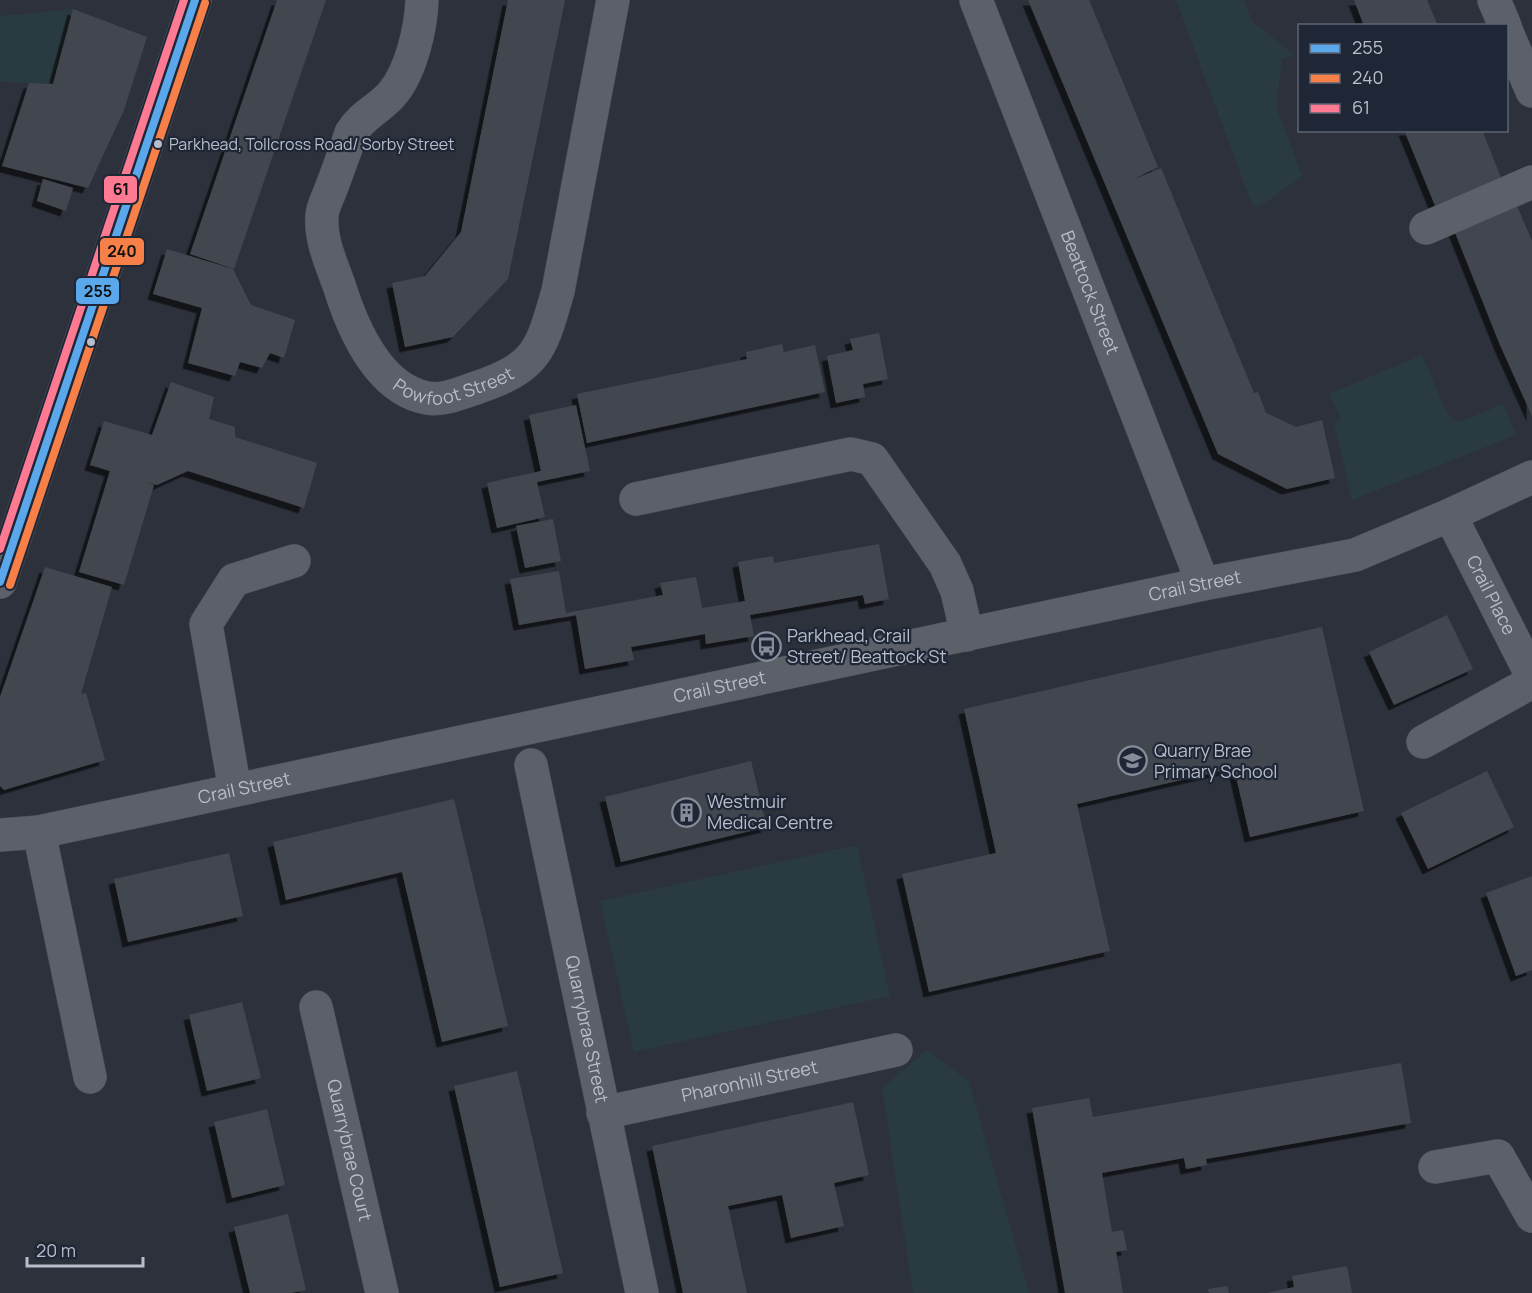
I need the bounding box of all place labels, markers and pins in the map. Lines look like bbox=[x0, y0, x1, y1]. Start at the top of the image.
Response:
place label: Parkhead, Tollcross Road/ Sorby Street bbox=[169, 133, 455, 155]
marker: Parkhead, Tollcross Road/ Sorby Street bbox=[152, 138, 164, 150]
unlabelled marker bbox=[85, 336, 97, 348]
place label: Parkhead, Crail Street/ Beattock St bbox=[787, 623, 947, 668]
bus stop icon: Parkhead, Crail Street/ Beattock St bbox=[750, 630, 782, 662]
place label: Quarry Brae Primary School bbox=[1154, 738, 1278, 783]
school or university icon: Quarry Brae Primary School bbox=[1117, 745, 1149, 777]
place label: Westmuir Medical Centre bbox=[707, 789, 833, 834]
building icon: Westmuir Medical Centre bbox=[670, 796, 702, 828]

